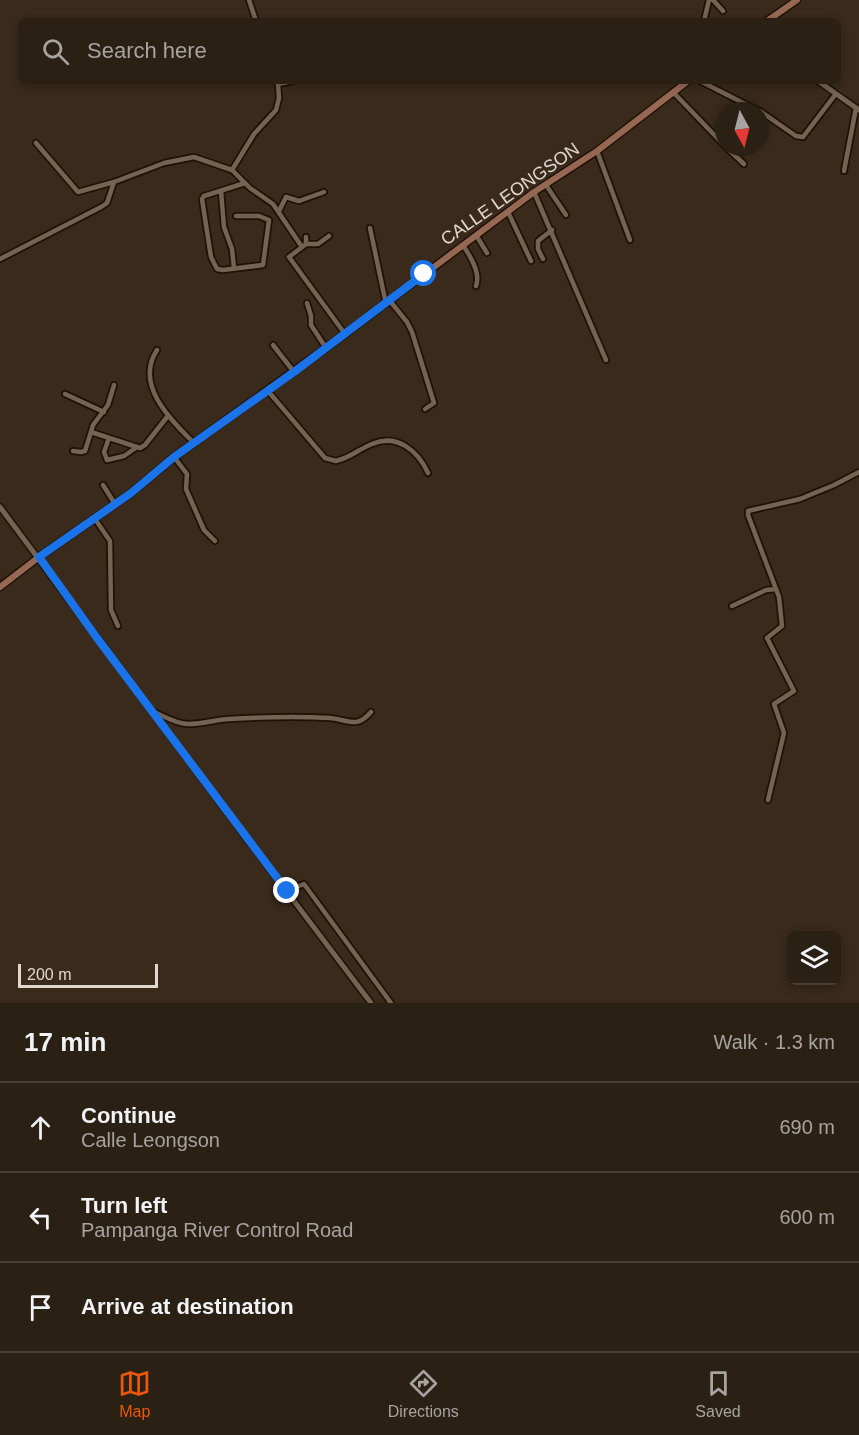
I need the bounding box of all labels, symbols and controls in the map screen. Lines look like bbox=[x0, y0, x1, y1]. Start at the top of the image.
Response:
search box bbox=[18, 18, 841, 84]
icon: search bbox=[39, 35, 72, 68]
text: Search here bbox=[87, 38, 207, 63]
north arrow bbox=[715, 102, 769, 156]
street label: CALLE LEONGSON bbox=[437, 139, 583, 249]
route start bbox=[410, 260, 436, 286]
route end bbox=[273, 877, 299, 903]
map controls bbox=[787, 931, 841, 985]
button: layers bbox=[787, 931, 841, 985]
scale bar bbox=[18, 961, 158, 988]
text: 200 m bbox=[27, 966, 71, 983]
text: 17 min bbox=[24, 1027, 106, 1057]
text: Walk · 1.3 km bbox=[714, 1031, 835, 1053]
text: Continue bbox=[81, 1103, 176, 1128]
icon: ahead bbox=[24, 1111, 57, 1144]
text: 690 m bbox=[779, 1116, 835, 1138]
text: Calle Leongson bbox=[81, 1129, 220, 1151]
text: Turn left bbox=[81, 1193, 167, 1218]
icon: left bbox=[24, 1201, 57, 1234]
text: 600 m bbox=[779, 1206, 835, 1228]
text: Pampanga River Control Road bbox=[81, 1219, 353, 1241]
icon: arrive bbox=[24, 1291, 57, 1324]
text: Arrive at destination bbox=[81, 1294, 294, 1319]
tab: Map bbox=[118, 1367, 151, 1421]
tab: Directions bbox=[388, 1367, 459, 1421]
tab: Saved bbox=[695, 1367, 741, 1421]

